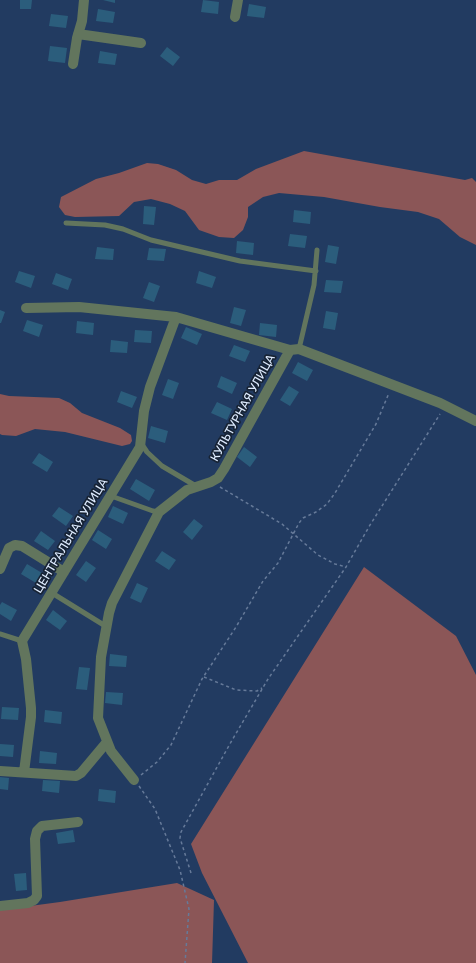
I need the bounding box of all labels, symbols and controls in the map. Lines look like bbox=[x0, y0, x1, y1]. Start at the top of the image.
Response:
street label: КУЛЬТУРНАЯ УЛИЦА bbox=[208, 352, 278, 464]
street label: ЦЕНТРАЛЬНАЯ УЛИЦА bbox=[31, 476, 111, 596]

